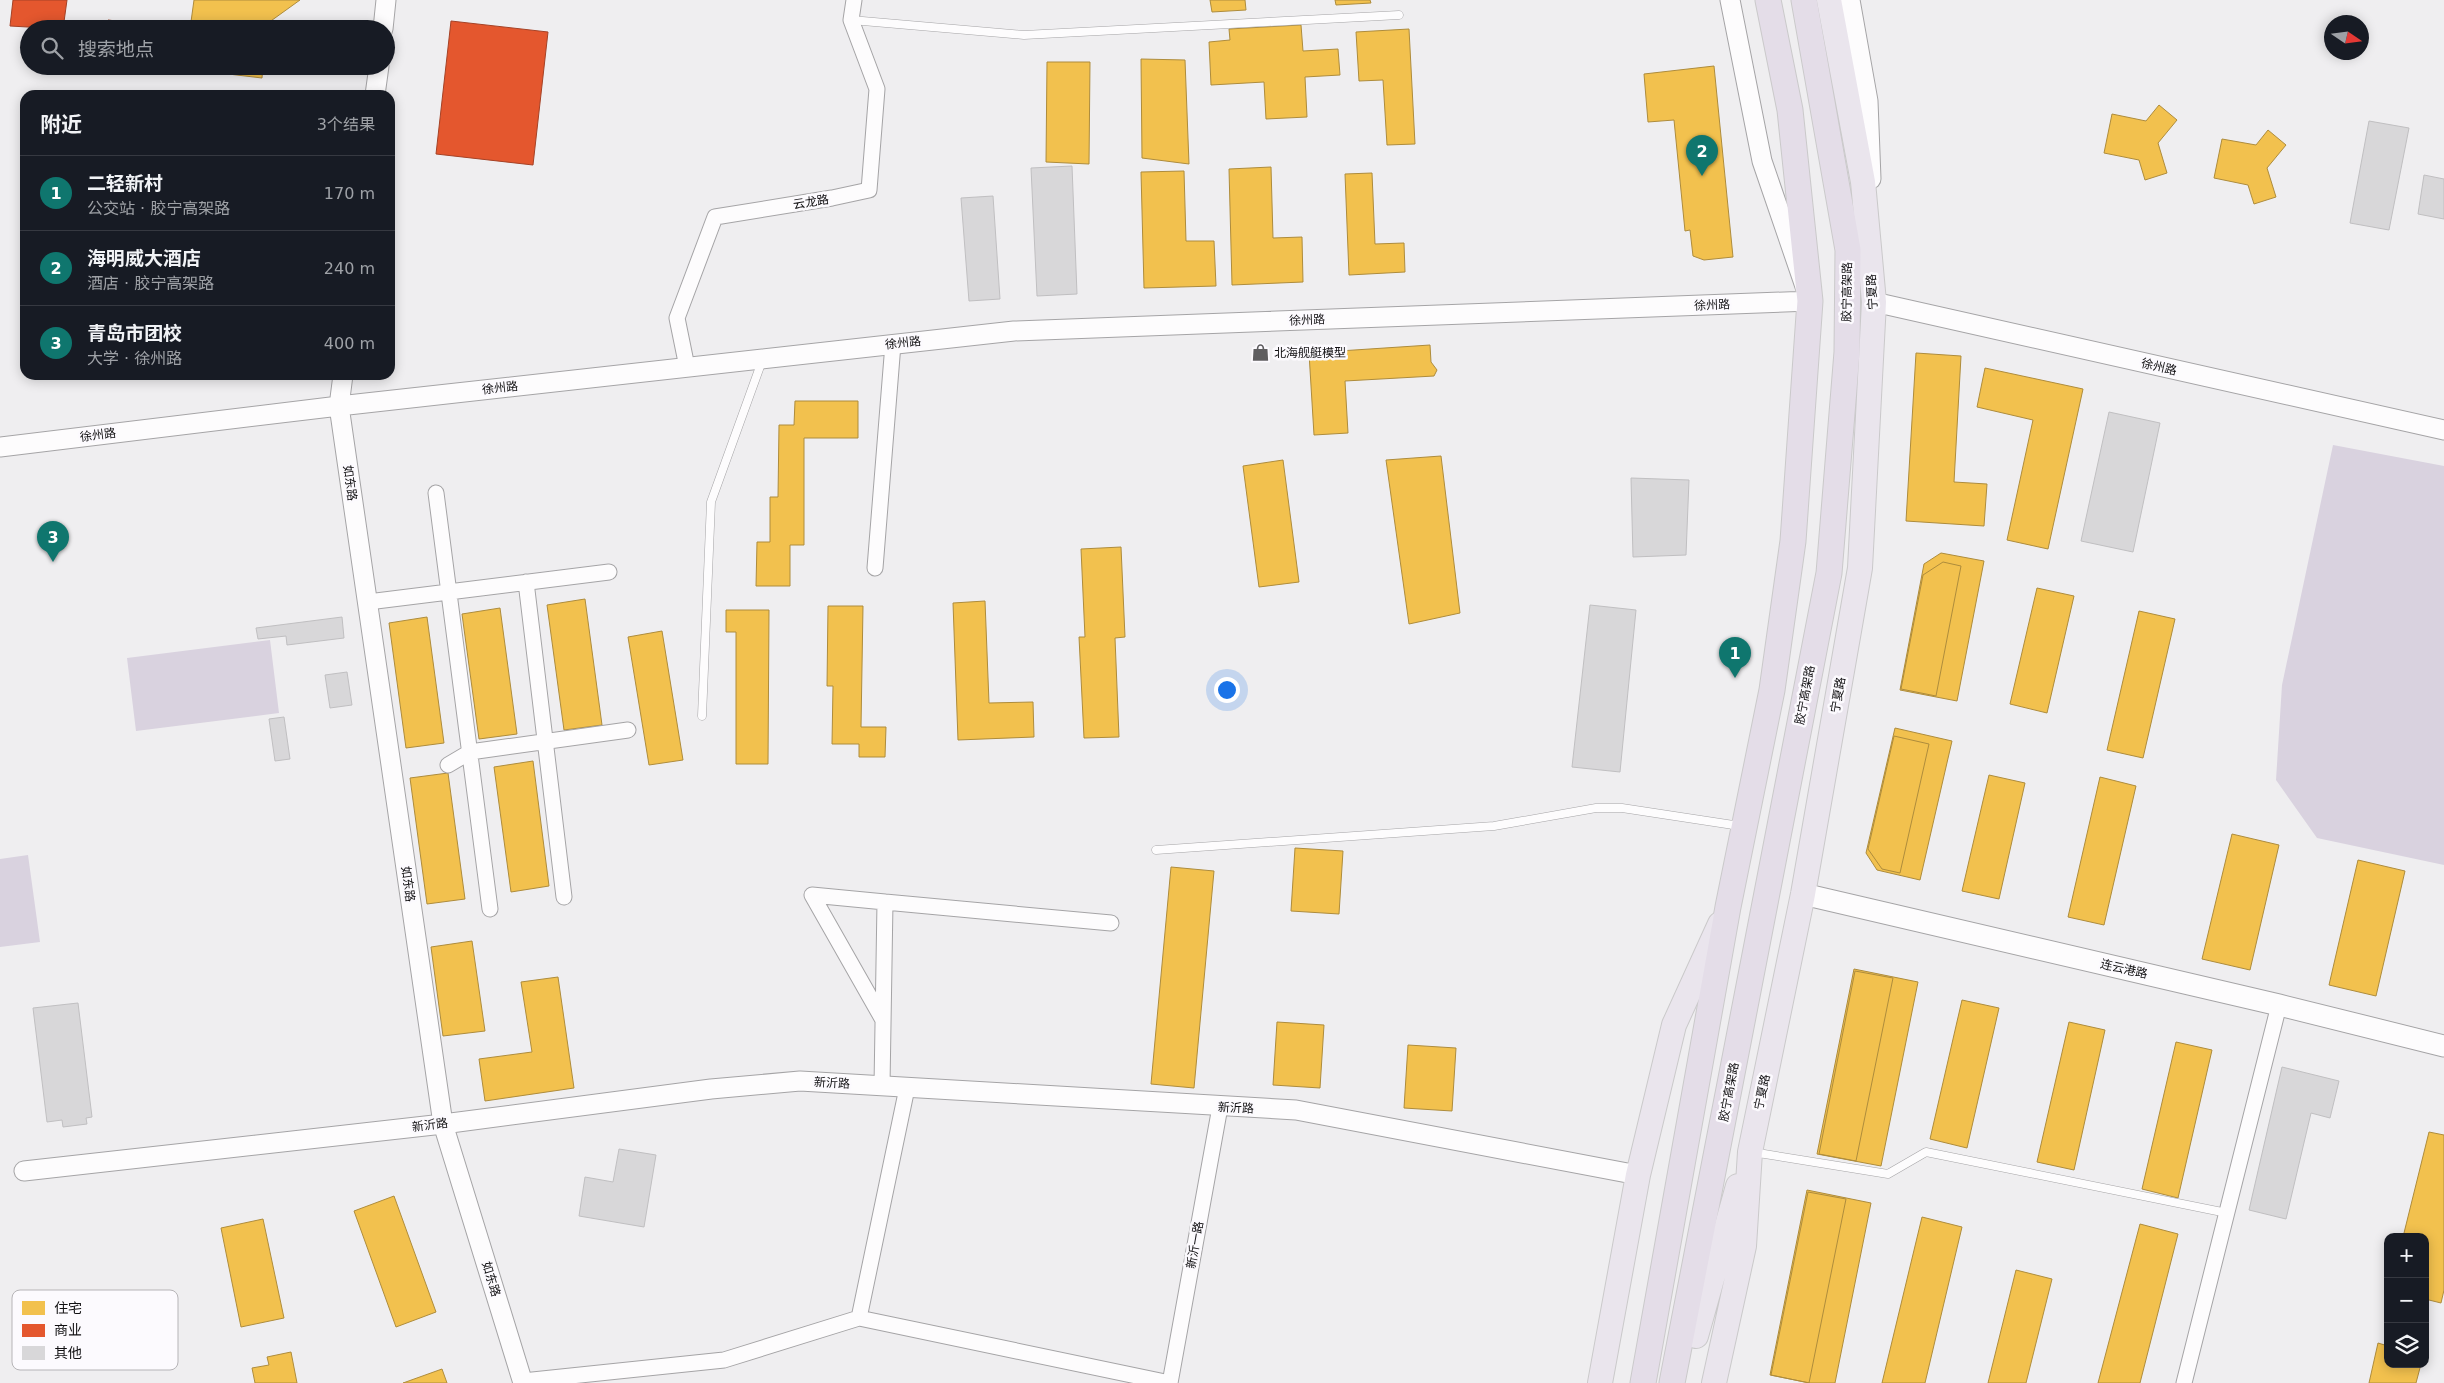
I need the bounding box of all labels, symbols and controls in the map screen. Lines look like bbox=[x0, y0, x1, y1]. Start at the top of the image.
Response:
north arrow bbox=[2324, 15, 2369, 60]
search box bbox=[20, 20, 395, 75]
icon: search bbox=[38, 34, 66, 62]
text: 搜索地点 bbox=[78, 38, 154, 60]
text: 附近 bbox=[40, 113, 82, 137]
text: 3个结果 bbox=[317, 115, 375, 134]
pin: 2 bbox=[1686, 135, 1718, 176]
text: 二轻新村 bbox=[87, 172, 163, 194]
text: 1 bbox=[50, 184, 62, 203]
text: 170 m bbox=[324, 184, 375, 203]
street label: 云龙路 bbox=[792, 192, 830, 212]
text: 公交站 · 胶宁高架路 bbox=[87, 199, 230, 218]
text: 海明威大酒店 bbox=[87, 247, 201, 269]
text: 2 bbox=[50, 259, 62, 278]
text: 240 m bbox=[324, 259, 375, 278]
street label: 胶宁高架路 bbox=[1839, 262, 1855, 322]
text: 酒店 · 胶宁高架路 bbox=[87, 274, 214, 293]
street label: 宁夏路 bbox=[1864, 274, 1880, 310]
street label: 徐州路 bbox=[1694, 297, 1730, 313]
street label: 徐州路 bbox=[1289, 312, 1325, 328]
text: 青岛市团校 bbox=[87, 322, 182, 344]
text: 3 bbox=[50, 334, 62, 353]
text: 400 m bbox=[324, 334, 375, 353]
street label: 徐州路 bbox=[884, 334, 922, 352]
shop icon: 北海舰艇模型 bbox=[1250, 343, 1270, 363]
place label: 北海舰艇模型 bbox=[1274, 346, 1346, 360]
text: 大学 · 徐州路 bbox=[87, 349, 182, 368]
street label: 徐州路 bbox=[2140, 356, 2178, 378]
street label: 徐州路 bbox=[481, 379, 519, 397]
street label: 徐州路 bbox=[79, 426, 117, 444]
street label: 如东路 bbox=[341, 464, 359, 502]
pin: 3 bbox=[37, 521, 69, 562]
pin: 1 bbox=[1719, 637, 1751, 678]
street label: 胶宁高架路 bbox=[1792, 664, 1818, 726]
street label: 宁夏路 bbox=[1828, 676, 1848, 714]
your location bbox=[1214, 677, 1240, 703]
street label: 如东路 bbox=[399, 865, 417, 903]
street label: 连云港路 bbox=[2099, 957, 2149, 981]
street label: 胶宁高架路 bbox=[1716, 1061, 1742, 1123]
street label: 宁夏路 bbox=[1751, 1073, 1773, 1111]
street label: 新沂路 bbox=[814, 1075, 850, 1091]
street label: 新沂路 bbox=[1218, 1100, 1254, 1116]
street label: 新沂路 bbox=[411, 1116, 449, 1134]
street label: 新沂一路 bbox=[1184, 1220, 1206, 1270]
map controls bbox=[2384, 1233, 2429, 1368]
button: + bbox=[2384, 1233, 2429, 1278]
street label: 如东路 bbox=[479, 1260, 503, 1298]
button: − bbox=[2384, 1278, 2429, 1323]
legend bbox=[12, 1290, 178, 1370]
text: 住宅 bbox=[54, 1300, 82, 1316]
text: 商业 bbox=[54, 1322, 82, 1338]
button: layers bbox=[2384, 1323, 2429, 1368]
text: 其他 bbox=[54, 1345, 82, 1361]

